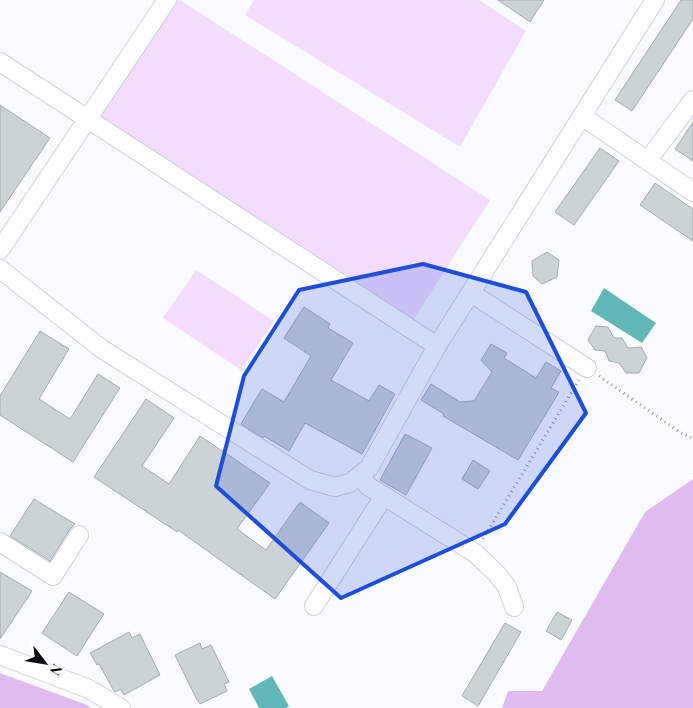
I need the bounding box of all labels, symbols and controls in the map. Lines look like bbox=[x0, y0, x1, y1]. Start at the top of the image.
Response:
north arrow bbox=[20, 638, 70, 688]
text: N bbox=[46, 661, 67, 679]

